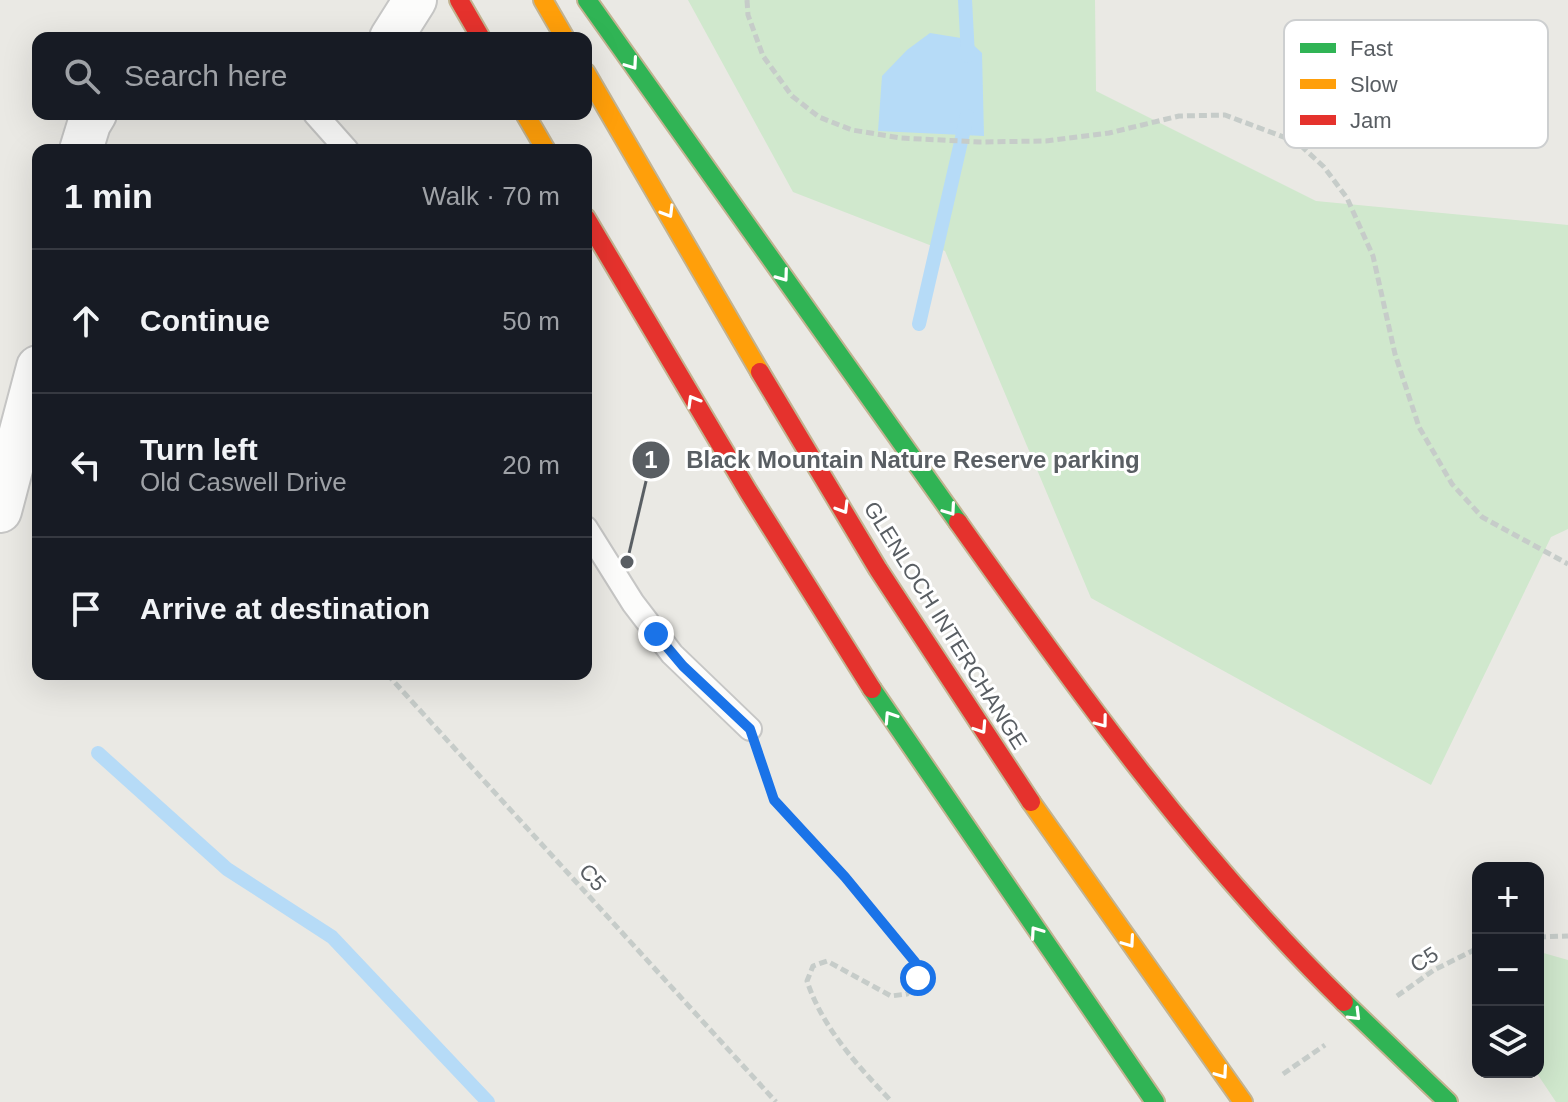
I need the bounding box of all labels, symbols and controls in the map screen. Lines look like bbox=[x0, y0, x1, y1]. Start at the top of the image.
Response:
legend bbox=[1284, 20, 1548, 148]
search box bbox=[32, 32, 592, 120]
text: Fast bbox=[1350, 36, 1393, 61]
icon: search bbox=[60, 54, 104, 98]
one-way arrow bbox=[622, 55, 637, 70]
text: Search here bbox=[124, 59, 287, 92]
text: Slow bbox=[1350, 72, 1398, 97]
text: Jam bbox=[1350, 108, 1392, 133]
text: 1 min bbox=[64, 177, 153, 215]
text: Walk · 70 m bbox=[422, 181, 560, 211]
one-way arrow bbox=[658, 203, 673, 218]
one-way arrow bbox=[773, 267, 787, 282]
icon: ahead bbox=[64, 299, 108, 343]
text: Continue bbox=[140, 304, 270, 337]
text: 50 m bbox=[502, 306, 560, 336]
one-way arrow bbox=[687, 395, 703, 410]
text: Turn left bbox=[140, 433, 258, 466]
callout: Black Mountain Nature Reserve parking bbox=[631, 436, 1156, 484]
icon: left bbox=[64, 443, 108, 487]
text: 1 bbox=[644, 446, 658, 473]
text: Black Mountain Nature Reserve parking bbox=[686, 446, 1140, 473]
text: 20 m bbox=[502, 450, 560, 480]
text: Old Caswell Drive bbox=[140, 467, 347, 497]
street label: GLENLOCH INTERCHANGE bbox=[859, 497, 1032, 754]
one-way arrow bbox=[833, 499, 849, 514]
one-way arrow bbox=[940, 502, 955, 516]
icon: arrive bbox=[64, 587, 108, 631]
text: Arrive at destination bbox=[140, 592, 430, 625]
route end bbox=[638, 616, 674, 652]
one-way arrow bbox=[885, 711, 900, 725]
one-way arrow bbox=[1092, 713, 1106, 727]
one-way arrow bbox=[972, 719, 987, 734]
street label: C5 bbox=[574, 859, 611, 896]
map controls bbox=[1472, 862, 1544, 1078]
button: + bbox=[1472, 862, 1544, 934]
one-way arrow bbox=[1031, 926, 1046, 940]
one-way arrow bbox=[1119, 933, 1134, 947]
button: − bbox=[1472, 934, 1544, 1006]
street label: C5 bbox=[1406, 941, 1443, 977]
route start bbox=[900, 960, 936, 996]
one-way arrow bbox=[1346, 1005, 1360, 1020]
button: layers bbox=[1472, 1006, 1544, 1078]
one-way arrow bbox=[1213, 1064, 1227, 1078]

